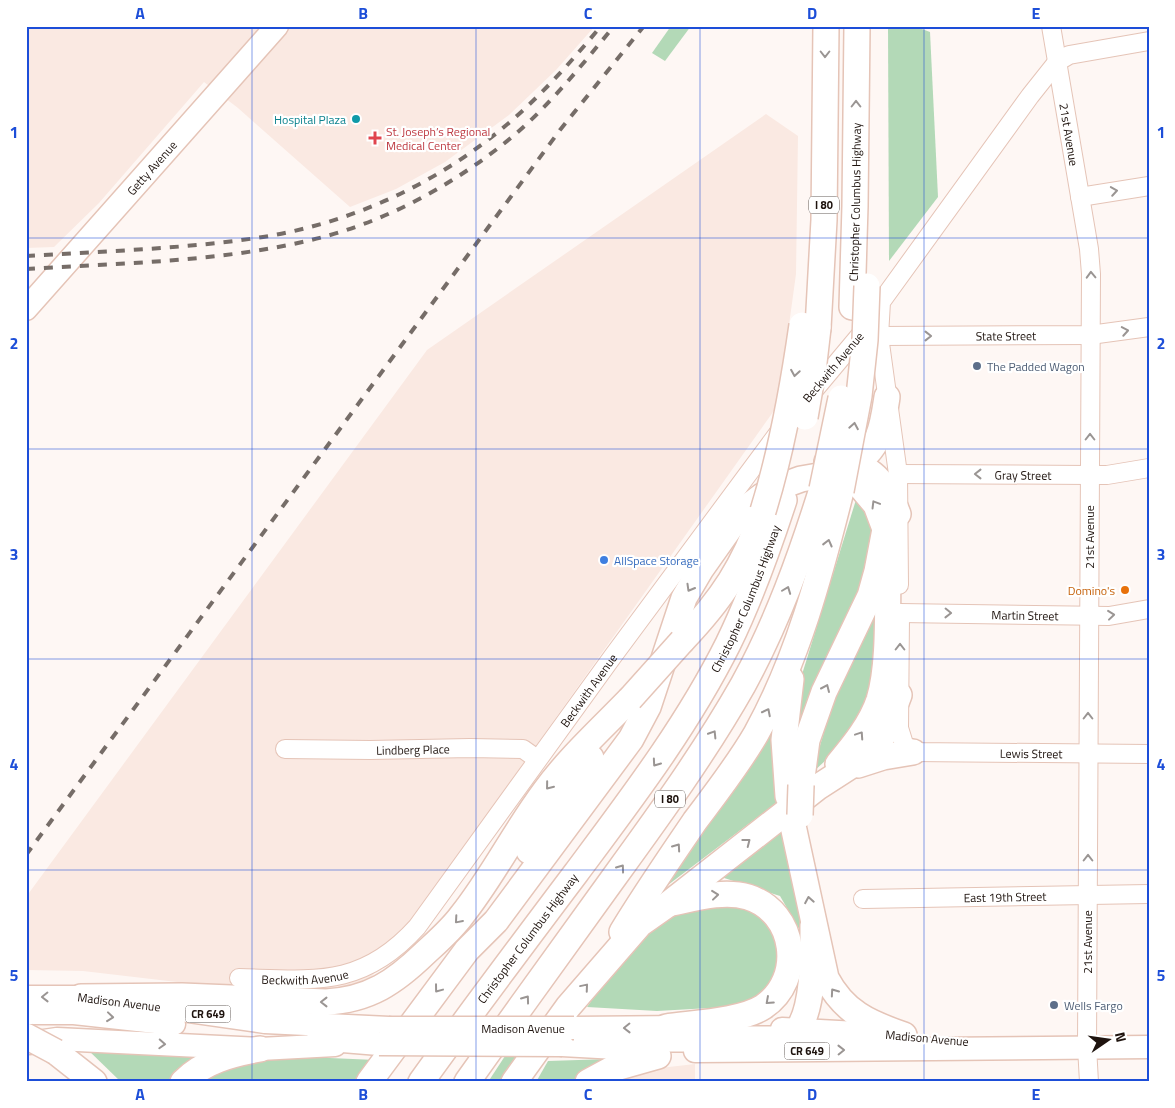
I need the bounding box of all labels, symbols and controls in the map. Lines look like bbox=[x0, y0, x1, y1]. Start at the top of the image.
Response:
text: A bbox=[135, 1, 145, 25]
text: B bbox=[358, 1, 368, 25]
text: C bbox=[584, 1, 593, 25]
text: D bbox=[807, 1, 817, 25]
text: E bbox=[1032, 1, 1041, 25]
one-way arrow bbox=[820, 50, 830, 58]
one-way arrow bbox=[851, 100, 862, 108]
street label: 21st Avenue bbox=[1055, 102, 1084, 167]
place label: Hospital Plaza bbox=[274, 110, 346, 129]
marker: Hospital Plaza bbox=[350, 113, 362, 125]
text: 1 bbox=[10, 120, 18, 144]
text: 1 bbox=[1157, 120, 1165, 144]
place label: St. Joseph’s Regional Medical Center bbox=[386, 122, 490, 155]
street label: Christopher Columbus Highway bbox=[843, 122, 865, 282]
marker: St. Joseph’s Regional Medical Center bbox=[368, 131, 382, 145]
street label: Getty Avenue bbox=[122, 136, 181, 199]
one-way arrow bbox=[1110, 187, 1119, 197]
road number: I 80 bbox=[809, 196, 839, 214]
one-way arrow bbox=[1085, 271, 1096, 279]
street label: State Street bbox=[976, 326, 1037, 345]
one-way arrow bbox=[1120, 326, 1129, 336]
street label: Beckwith Avenue bbox=[798, 328, 868, 406]
text: 2 bbox=[10, 331, 18, 355]
one-way arrow bbox=[924, 331, 932, 341]
text: 2 bbox=[1157, 331, 1165, 355]
place label: The Padded Wagon bbox=[987, 357, 1085, 376]
marker: The Padded Wagon bbox=[971, 360, 983, 372]
one-way arrow bbox=[790, 370, 801, 378]
one-way arrow bbox=[848, 422, 858, 431]
one-way arrow bbox=[1085, 433, 1095, 441]
street label: Gray Street bbox=[994, 465, 1052, 484]
one-way arrow bbox=[974, 469, 982, 479]
one-way arrow bbox=[871, 500, 881, 509]
street label: 21st Avenue bbox=[1080, 505, 1099, 569]
street label: Christopher Columbus Highway bbox=[705, 522, 785, 676]
one-way arrow bbox=[822, 539, 833, 548]
text: 3 bbox=[10, 542, 18, 566]
text: 3 bbox=[1157, 542, 1165, 566]
place label: AllSpace Storage bbox=[614, 551, 699, 570]
marker: AllSpace Storage bbox=[598, 554, 610, 566]
place label: Domino's bbox=[1068, 581, 1115, 600]
one-way arrow bbox=[686, 582, 696, 591]
marker: Domino's bbox=[1119, 584, 1131, 596]
one-way arrow bbox=[781, 586, 791, 594]
street label: Martin Street bbox=[991, 605, 1060, 625]
one-way arrow bbox=[945, 608, 953, 618]
one-way arrow bbox=[1107, 610, 1115, 621]
one-way arrow bbox=[895, 642, 905, 650]
street label: Beckwith Avenue bbox=[555, 649, 622, 731]
one-way arrow bbox=[820, 684, 831, 693]
one-way arrow bbox=[761, 708, 771, 717]
one-way arrow bbox=[1083, 712, 1094, 720]
one-way arrow bbox=[707, 730, 716, 739]
one-way arrow bbox=[854, 732, 863, 741]
street label: Lindberg Place bbox=[376, 739, 450, 759]
street label: Lewis Street bbox=[1000, 743, 1063, 763]
text: 4 bbox=[10, 752, 19, 776]
text: 4 bbox=[1157, 752, 1166, 776]
one-way arrow bbox=[653, 757, 662, 766]
one-way arrow bbox=[547, 780, 555, 789]
road number: I 80 bbox=[655, 791, 685, 808]
one-way arrow bbox=[741, 839, 750, 847]
one-way arrow bbox=[671, 843, 680, 853]
one-way arrow bbox=[1083, 854, 1093, 862]
one-way arrow bbox=[615, 864, 624, 873]
street label: Christopher Columbus Highway bbox=[472, 869, 583, 1007]
street label: East 19th Street bbox=[963, 886, 1047, 907]
one-way arrow bbox=[712, 890, 720, 901]
one-way arrow bbox=[804, 895, 814, 904]
street label: 21st Avenue bbox=[1078, 910, 1097, 974]
one-way arrow bbox=[455, 915, 464, 924]
text: 5 bbox=[10, 963, 19, 987]
text: 5 bbox=[1157, 963, 1166, 987]
street label: Beckwith Avenue bbox=[261, 964, 350, 989]
one-way arrow bbox=[435, 983, 444, 993]
one-way arrow bbox=[579, 983, 588, 992]
street label: Madison Avenue bbox=[76, 987, 162, 1017]
one-way arrow bbox=[831, 988, 840, 998]
one-way arrow bbox=[41, 992, 48, 1002]
one-way arrow bbox=[765, 995, 774, 1004]
one-way arrow bbox=[520, 996, 529, 1005]
place label: Wells Fargo bbox=[1064, 996, 1123, 1015]
one-way arrow bbox=[320, 997, 328, 1007]
marker: Wells Fargo bbox=[1048, 999, 1060, 1011]
road number: CR 649 bbox=[186, 1006, 230, 1022]
one-way arrow bbox=[106, 1011, 114, 1022]
north arrow bbox=[1082, 1016, 1132, 1066]
street label: Madison Avenue bbox=[481, 1019, 565, 1038]
one-way arrow bbox=[622, 1023, 630, 1033]
street label: Madison Avenue bbox=[885, 1025, 969, 1051]
text: N bbox=[1110, 1030, 1132, 1044]
one-way arrow bbox=[158, 1039, 166, 1049]
road number: CR 649 bbox=[784, 1042, 830, 1060]
one-way arrow bbox=[837, 1045, 845, 1056]
text: A bbox=[135, 1082, 145, 1106]
text: B bbox=[358, 1082, 368, 1106]
text: C bbox=[584, 1082, 593, 1106]
text: D bbox=[807, 1082, 817, 1106]
text: E bbox=[1032, 1082, 1041, 1106]

